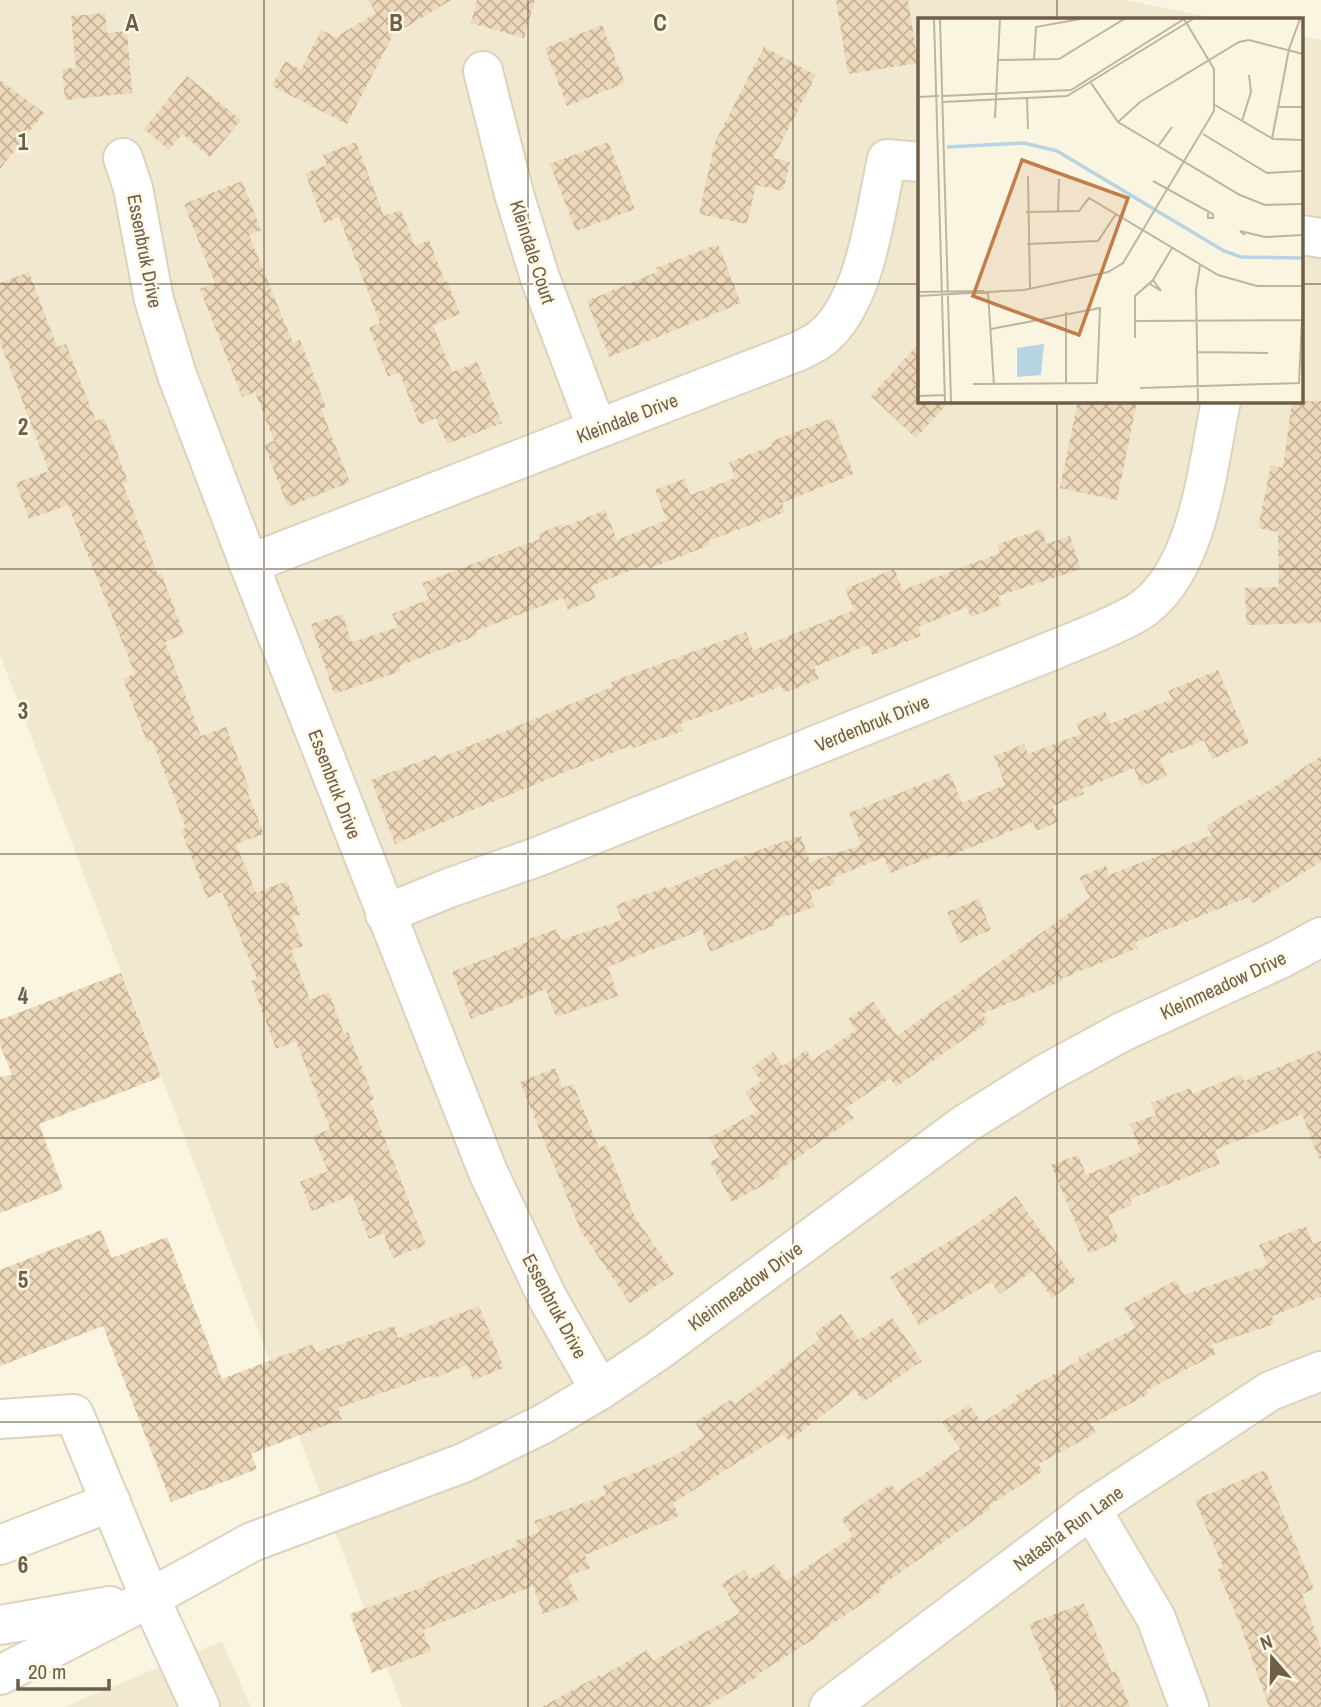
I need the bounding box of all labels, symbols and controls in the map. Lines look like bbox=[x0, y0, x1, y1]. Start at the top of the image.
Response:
text: A bbox=[125, 7, 139, 38]
text: B bbox=[389, 7, 403, 38]
text: C bbox=[653, 7, 667, 38]
inset map bbox=[918, 18, 1304, 402]
text: 1 bbox=[18, 126, 29, 157]
street label: Essenbruk Drive bbox=[121, 192, 169, 310]
street label: Kleindale Court bbox=[504, 197, 562, 308]
street label: Kleindale Drive bbox=[573, 387, 681, 449]
text: 2 bbox=[18, 411, 28, 442]
street label: Verdenbruk Drive bbox=[811, 688, 933, 758]
text: 3 bbox=[18, 695, 28, 726]
street label: Essenbruk Drive bbox=[302, 726, 368, 842]
street label: Kleinmeadow Drive bbox=[1156, 944, 1290, 1026]
text: 4 bbox=[18, 980, 29, 1011]
street label: Kleinmeadow Drive bbox=[682, 1236, 808, 1336]
street label: Essenbruk Drive bbox=[516, 1249, 594, 1363]
text: 5 bbox=[18, 1264, 28, 1295]
street label: Natasha Run Lane bbox=[1008, 1479, 1128, 1577]
text: 6 bbox=[18, 1549, 28, 1580]
north arrow bbox=[1237, 1623, 1307, 1693]
text: N bbox=[1256, 1628, 1276, 1656]
scale bar bbox=[18, 1648, 108, 1692]
text: 20 m bbox=[28, 1657, 66, 1686]

